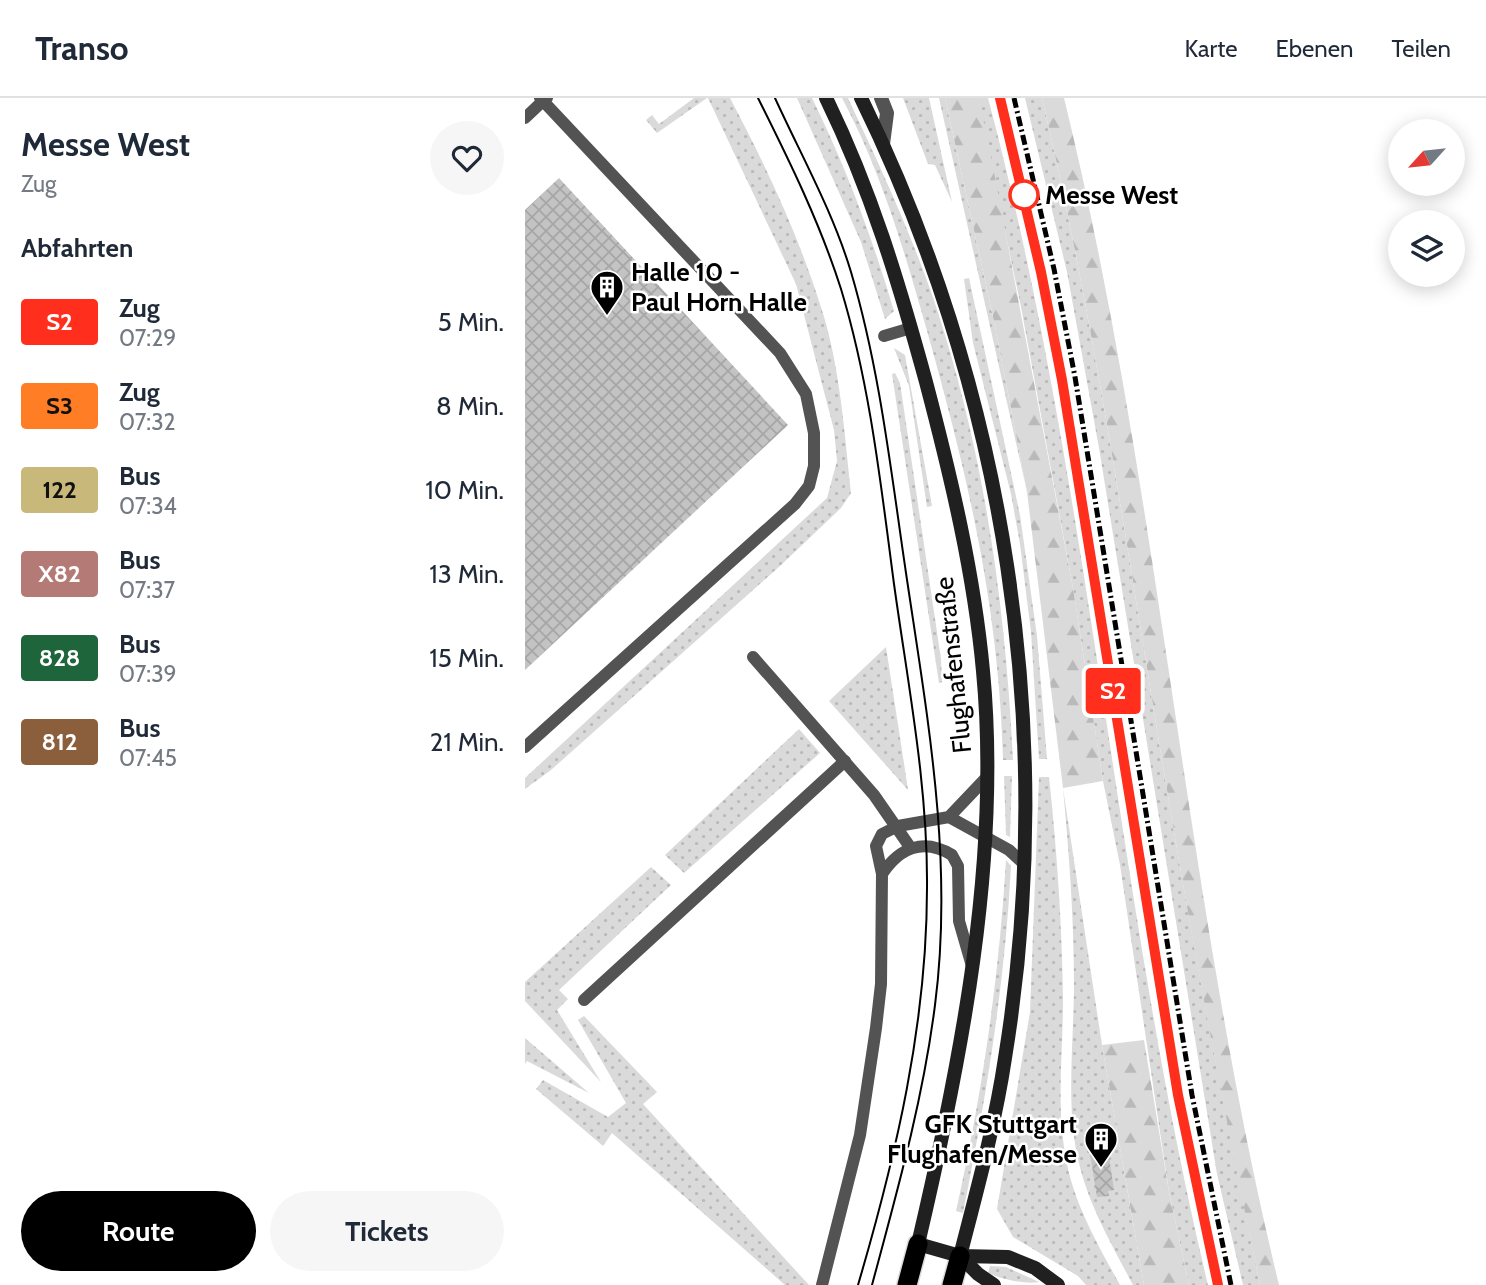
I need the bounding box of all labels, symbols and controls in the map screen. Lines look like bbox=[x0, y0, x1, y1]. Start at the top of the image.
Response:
text: Transo bbox=[35, 28, 129, 68]
text: Karte bbox=[1184, 34, 1237, 63]
text: Ebenen bbox=[1275, 34, 1353, 63]
text: Teilen bbox=[1391, 34, 1451, 63]
north arrow bbox=[1388, 119, 1465, 196]
map controls bbox=[1388, 119, 1465, 287]
button: heart bbox=[430, 121, 504, 195]
text: Messe West bbox=[21, 124, 190, 164]
text: Zug bbox=[21, 170, 56, 198]
place label: Messe West bbox=[1045, 179, 1178, 211]
marker: Messe West bbox=[1009, 180, 1039, 210]
button: layers bbox=[1388, 210, 1465, 287]
text: Abfahrten bbox=[21, 232, 133, 264]
place label: Halle 10 - Paul Horn Halle bbox=[631, 256, 807, 318]
building icon: Halle 10 - Paul Horn Halle bbox=[588, 268, 626, 317]
text: Zug bbox=[119, 292, 160, 324]
text: 5 Min. bbox=[438, 306, 504, 338]
text: S2 bbox=[46, 307, 73, 336]
text: 07:29 bbox=[119, 324, 176, 352]
text: Zug bbox=[119, 376, 160, 408]
text: 8 Min. bbox=[436, 390, 504, 422]
text: S3 bbox=[46, 391, 73, 420]
text: 07:32 bbox=[119, 408, 176, 436]
text: Bus bbox=[119, 460, 160, 492]
text: 10 Min. bbox=[425, 474, 504, 506]
text: 122 bbox=[42, 475, 77, 504]
text: 07:34 bbox=[119, 492, 177, 520]
text: Bus bbox=[119, 544, 160, 576]
text: 13 Min. bbox=[429, 558, 504, 590]
text: X82 bbox=[38, 559, 81, 588]
street label: Flughafenstraße bbox=[928, 575, 978, 755]
text: 07:37 bbox=[119, 576, 175, 604]
text: Bus bbox=[119, 628, 160, 660]
text: 15 Min. bbox=[429, 642, 504, 674]
text: 828 bbox=[39, 643, 80, 672]
text: 07:39 bbox=[119, 660, 177, 688]
line badge: S2 bbox=[1081, 668, 1145, 714]
text: S2 bbox=[1100, 676, 1126, 705]
text: Bus bbox=[119, 712, 160, 744]
text: 21 Min. bbox=[430, 726, 504, 758]
text: 812 bbox=[41, 727, 78, 756]
text: 07:45 bbox=[119, 744, 177, 772]
place label: GFK Stuttgart Flughafen/Messe bbox=[887, 1108, 1077, 1170]
building icon: GFK Stuttgart Flughafen/Messe bbox=[1082, 1120, 1120, 1169]
button: Route bbox=[21, 1191, 256, 1271]
button: Tickets bbox=[270, 1191, 504, 1271]

